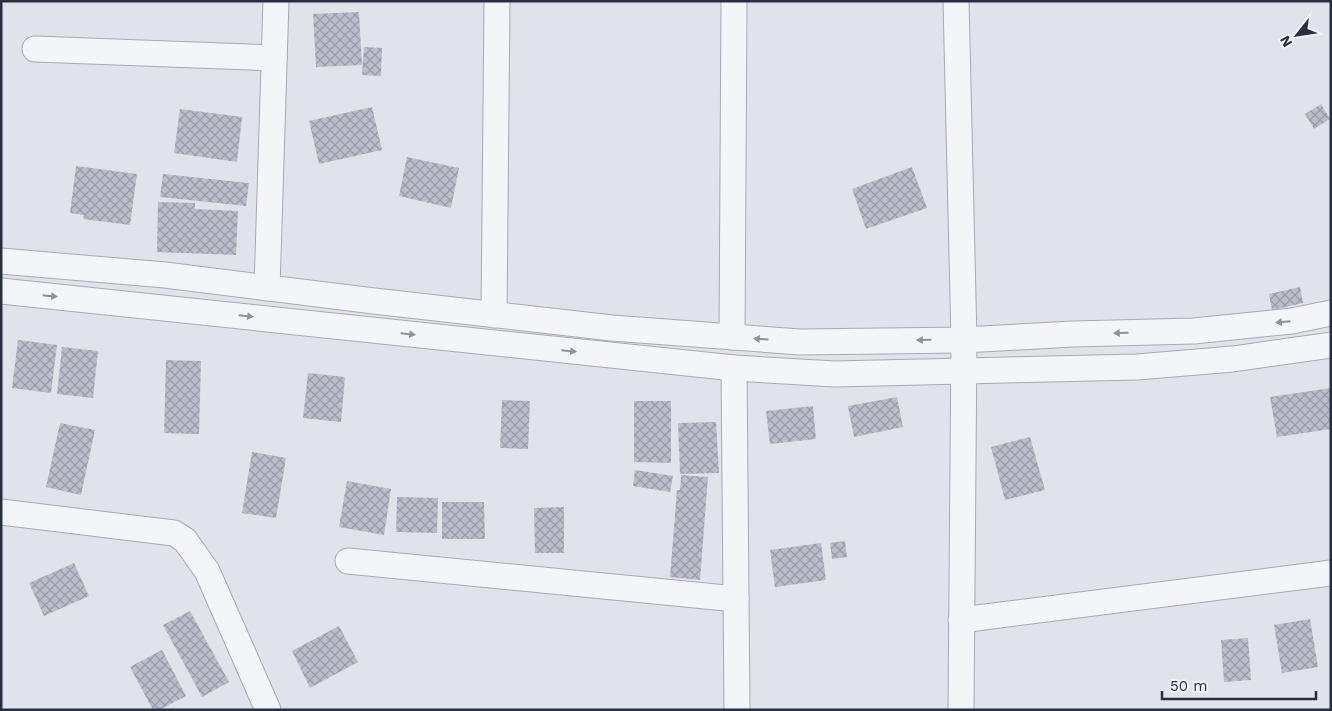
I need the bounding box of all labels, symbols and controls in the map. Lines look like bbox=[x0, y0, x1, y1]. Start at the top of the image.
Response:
north arrow bbox=[1272, 10, 1322, 60]
text: N bbox=[1276, 33, 1295, 50]
one-way arrow bbox=[42, 292, 58, 300]
one-way arrow bbox=[238, 312, 254, 320]
one-way arrow bbox=[1275, 318, 1291, 326]
one-way arrow bbox=[1113, 329, 1129, 337]
one-way arrow bbox=[400, 330, 416, 338]
one-way arrow bbox=[753, 335, 769, 343]
one-way arrow bbox=[915, 336, 931, 344]
one-way arrow bbox=[562, 347, 578, 355]
scale bar bbox=[1162, 668, 1316, 700]
text: 50 m bbox=[1170, 677, 1207, 695]

